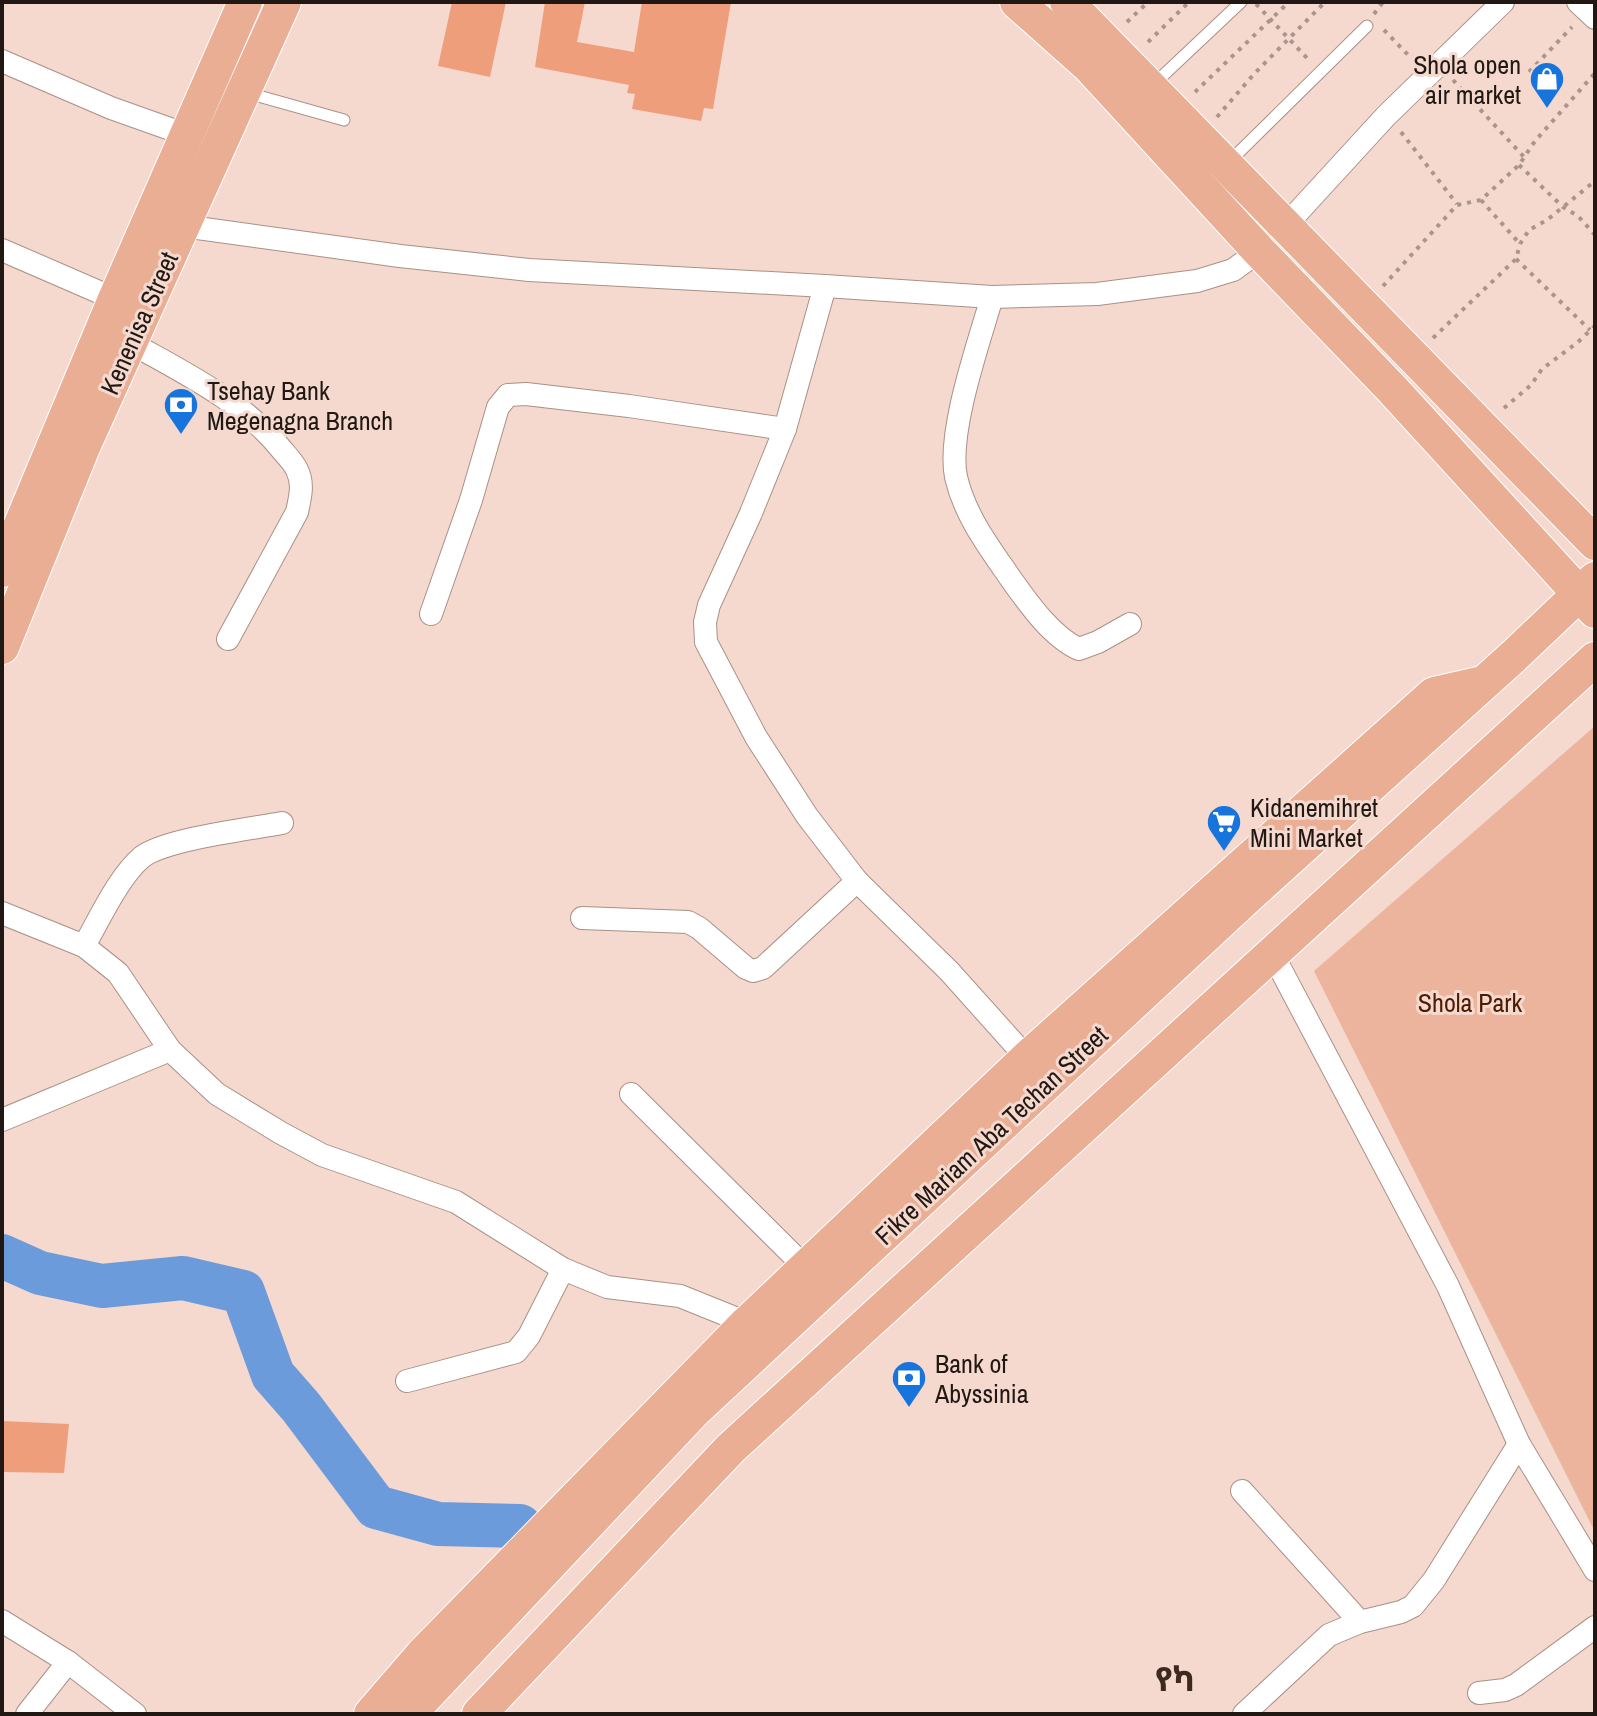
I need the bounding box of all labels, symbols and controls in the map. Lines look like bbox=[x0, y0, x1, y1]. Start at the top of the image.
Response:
place label: Shola open air market bbox=[1413, 47, 1521, 112]
shop icon: Shola open air market bbox=[1528, 60, 1566, 110]
street label: Kenenisa Street bbox=[92, 246, 186, 400]
place label: Tsehay Bank Megenagna Branch bbox=[207, 373, 393, 438]
bank icon: Tsehay Bank Megenagna Branch bbox=[162, 386, 200, 436]
place label: Kidanemihret Mini Market bbox=[1250, 790, 1378, 855]
supermarket icon: Kidanemihret Mini Market bbox=[1205, 803, 1243, 853]
park label: Shola Park bbox=[1418, 985, 1522, 1020]
street label: Fikre Mariam Aba Techan Street bbox=[867, 1018, 1115, 1252]
place label: Bank of Abyssinia bbox=[934, 1346, 1029, 1411]
bank icon: Bank of Abyssinia bbox=[890, 1359, 928, 1409]
district label: የካ bbox=[1155, 1656, 1195, 1702]

